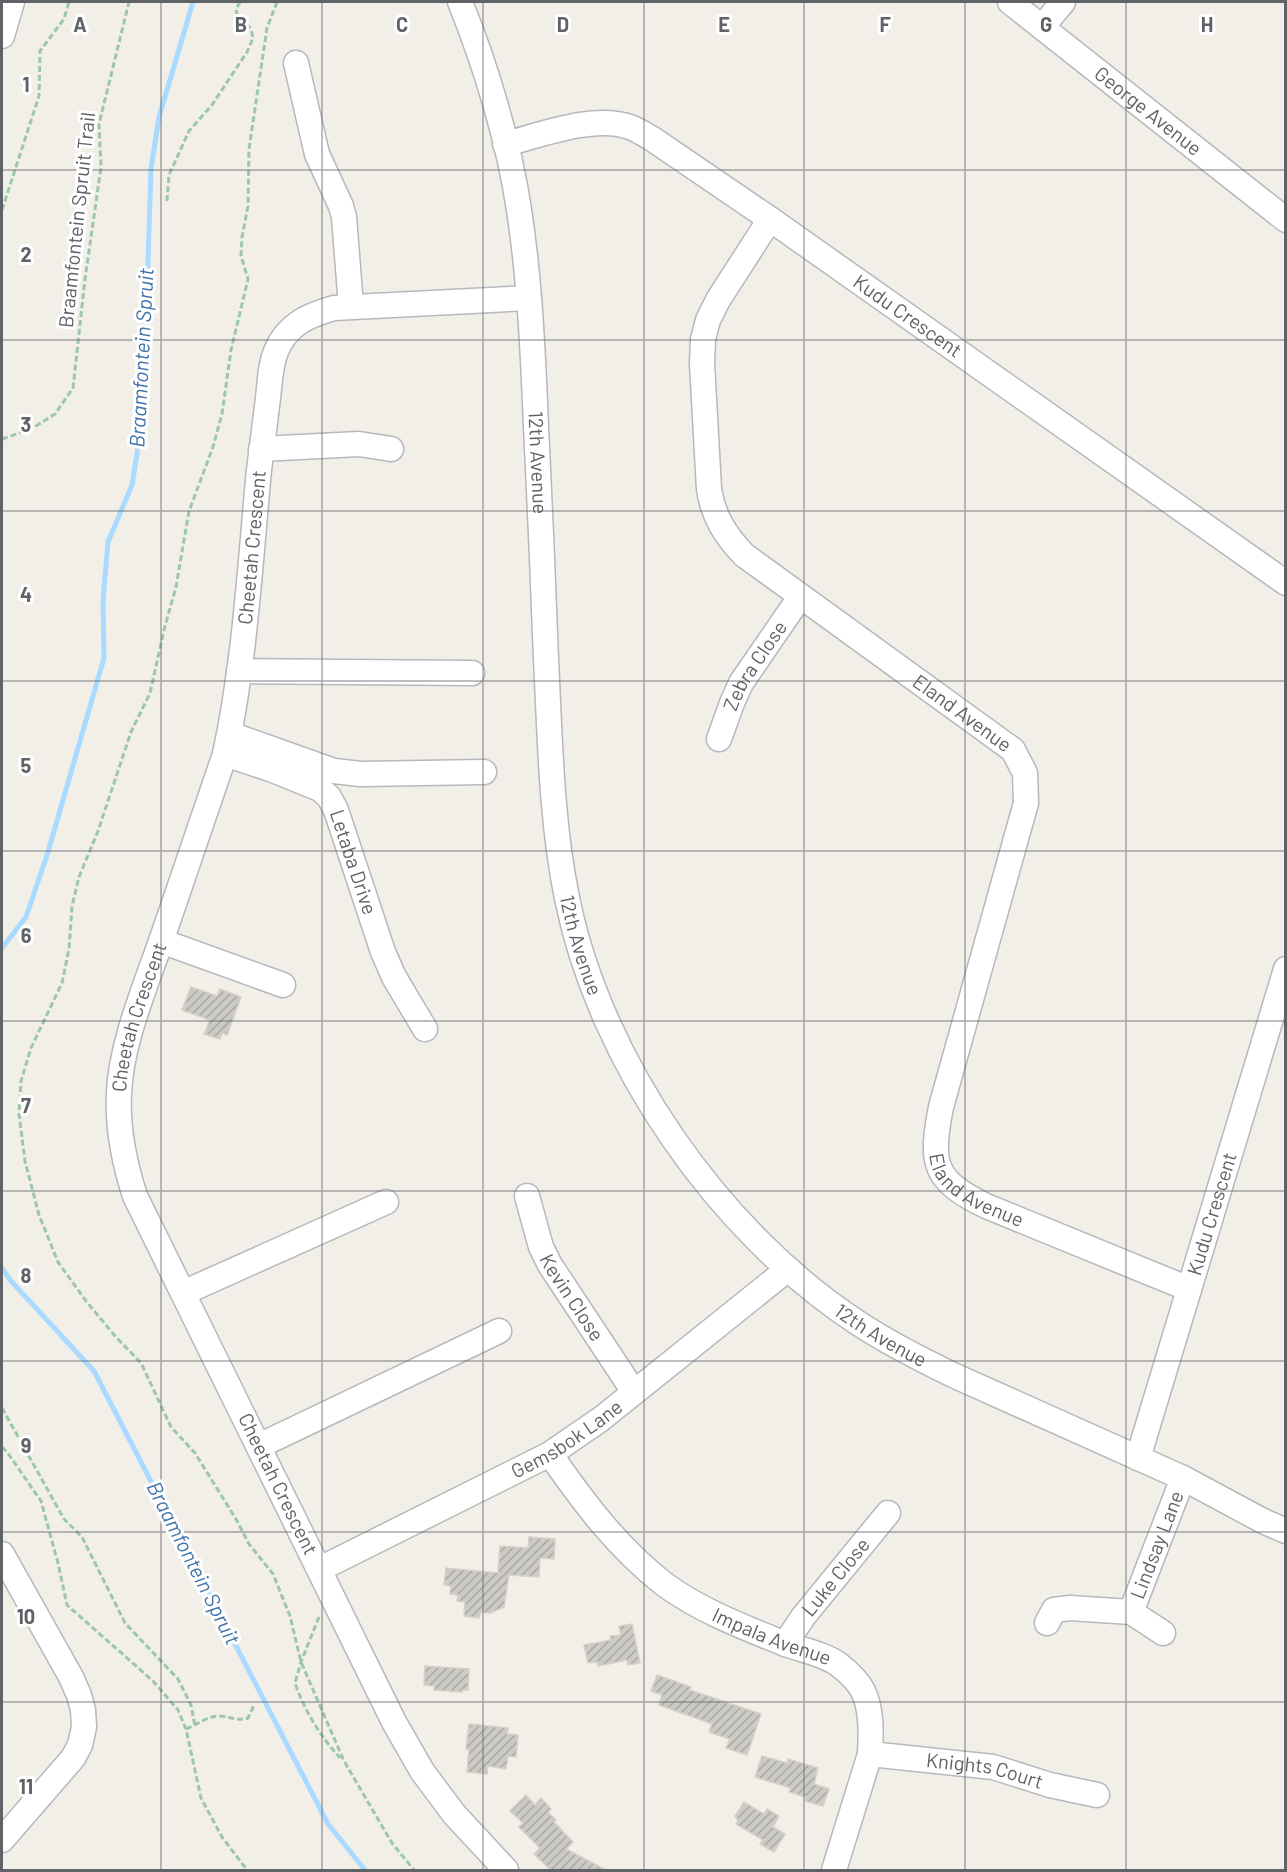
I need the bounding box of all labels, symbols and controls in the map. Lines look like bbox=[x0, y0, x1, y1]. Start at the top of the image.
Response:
text: A bbox=[73, 12, 87, 36]
text: B bbox=[235, 12, 247, 36]
text: C bbox=[396, 12, 408, 36]
text: D bbox=[557, 12, 569, 36]
text: E bbox=[718, 12, 730, 36]
text: F bbox=[879, 12, 891, 36]
text: G bbox=[1040, 12, 1052, 36]
text: H bbox=[1201, 12, 1213, 36]
street label: George Avenue bbox=[1090, 61, 1207, 160]
text: 1 bbox=[22, 72, 30, 96]
street label: Braamfontein Spruit Trail bbox=[53, 111, 99, 329]
text: 2 bbox=[20, 242, 32, 266]
water label: Braamfontein Spruit bbox=[123, 267, 158, 448]
street label: Kudu Crescent bbox=[849, 269, 967, 362]
street label: 12th Avenue bbox=[524, 410, 553, 515]
text: 3 bbox=[21, 412, 31, 436]
street label: Cheetah Crescent bbox=[232, 469, 270, 626]
text: 4 bbox=[20, 582, 32, 606]
street label: Zebra Close bbox=[717, 616, 791, 714]
street label: Eland Avenue bbox=[909, 669, 1017, 756]
text: 5 bbox=[21, 753, 32, 777]
street label: Letaba Drive bbox=[326, 806, 383, 917]
street label: 12th Avenue bbox=[556, 893, 608, 998]
text: 6 bbox=[21, 923, 32, 947]
street label: Cheetah Crescent bbox=[106, 939, 171, 1093]
text: 7 bbox=[21, 1093, 31, 1117]
street label: Kudu Crescent bbox=[1181, 1149, 1241, 1278]
street label: Eland Avenue bbox=[925, 1151, 1028, 1231]
street label: Kevin Close bbox=[535, 1249, 610, 1345]
text: 8 bbox=[21, 1263, 32, 1287]
street label: 12th Avenue bbox=[830, 1298, 931, 1371]
street label: Gemsbok Lane bbox=[507, 1394, 626, 1483]
street label: Cheetah Crescent bbox=[234, 1409, 324, 1558]
text: 9 bbox=[21, 1433, 31, 1457]
water label: Braamfontein Spruit bbox=[142, 1477, 247, 1649]
street label: Lindsay Lane bbox=[1124, 1487, 1188, 1602]
street label: Luke Close bbox=[796, 1532, 874, 1621]
street label: Impala Avenue bbox=[709, 1602, 835, 1669]
text: 10 bbox=[17, 1604, 35, 1628]
street label: Knights Court bbox=[925, 1747, 1046, 1793]
text: 11 bbox=[19, 1774, 33, 1798]

